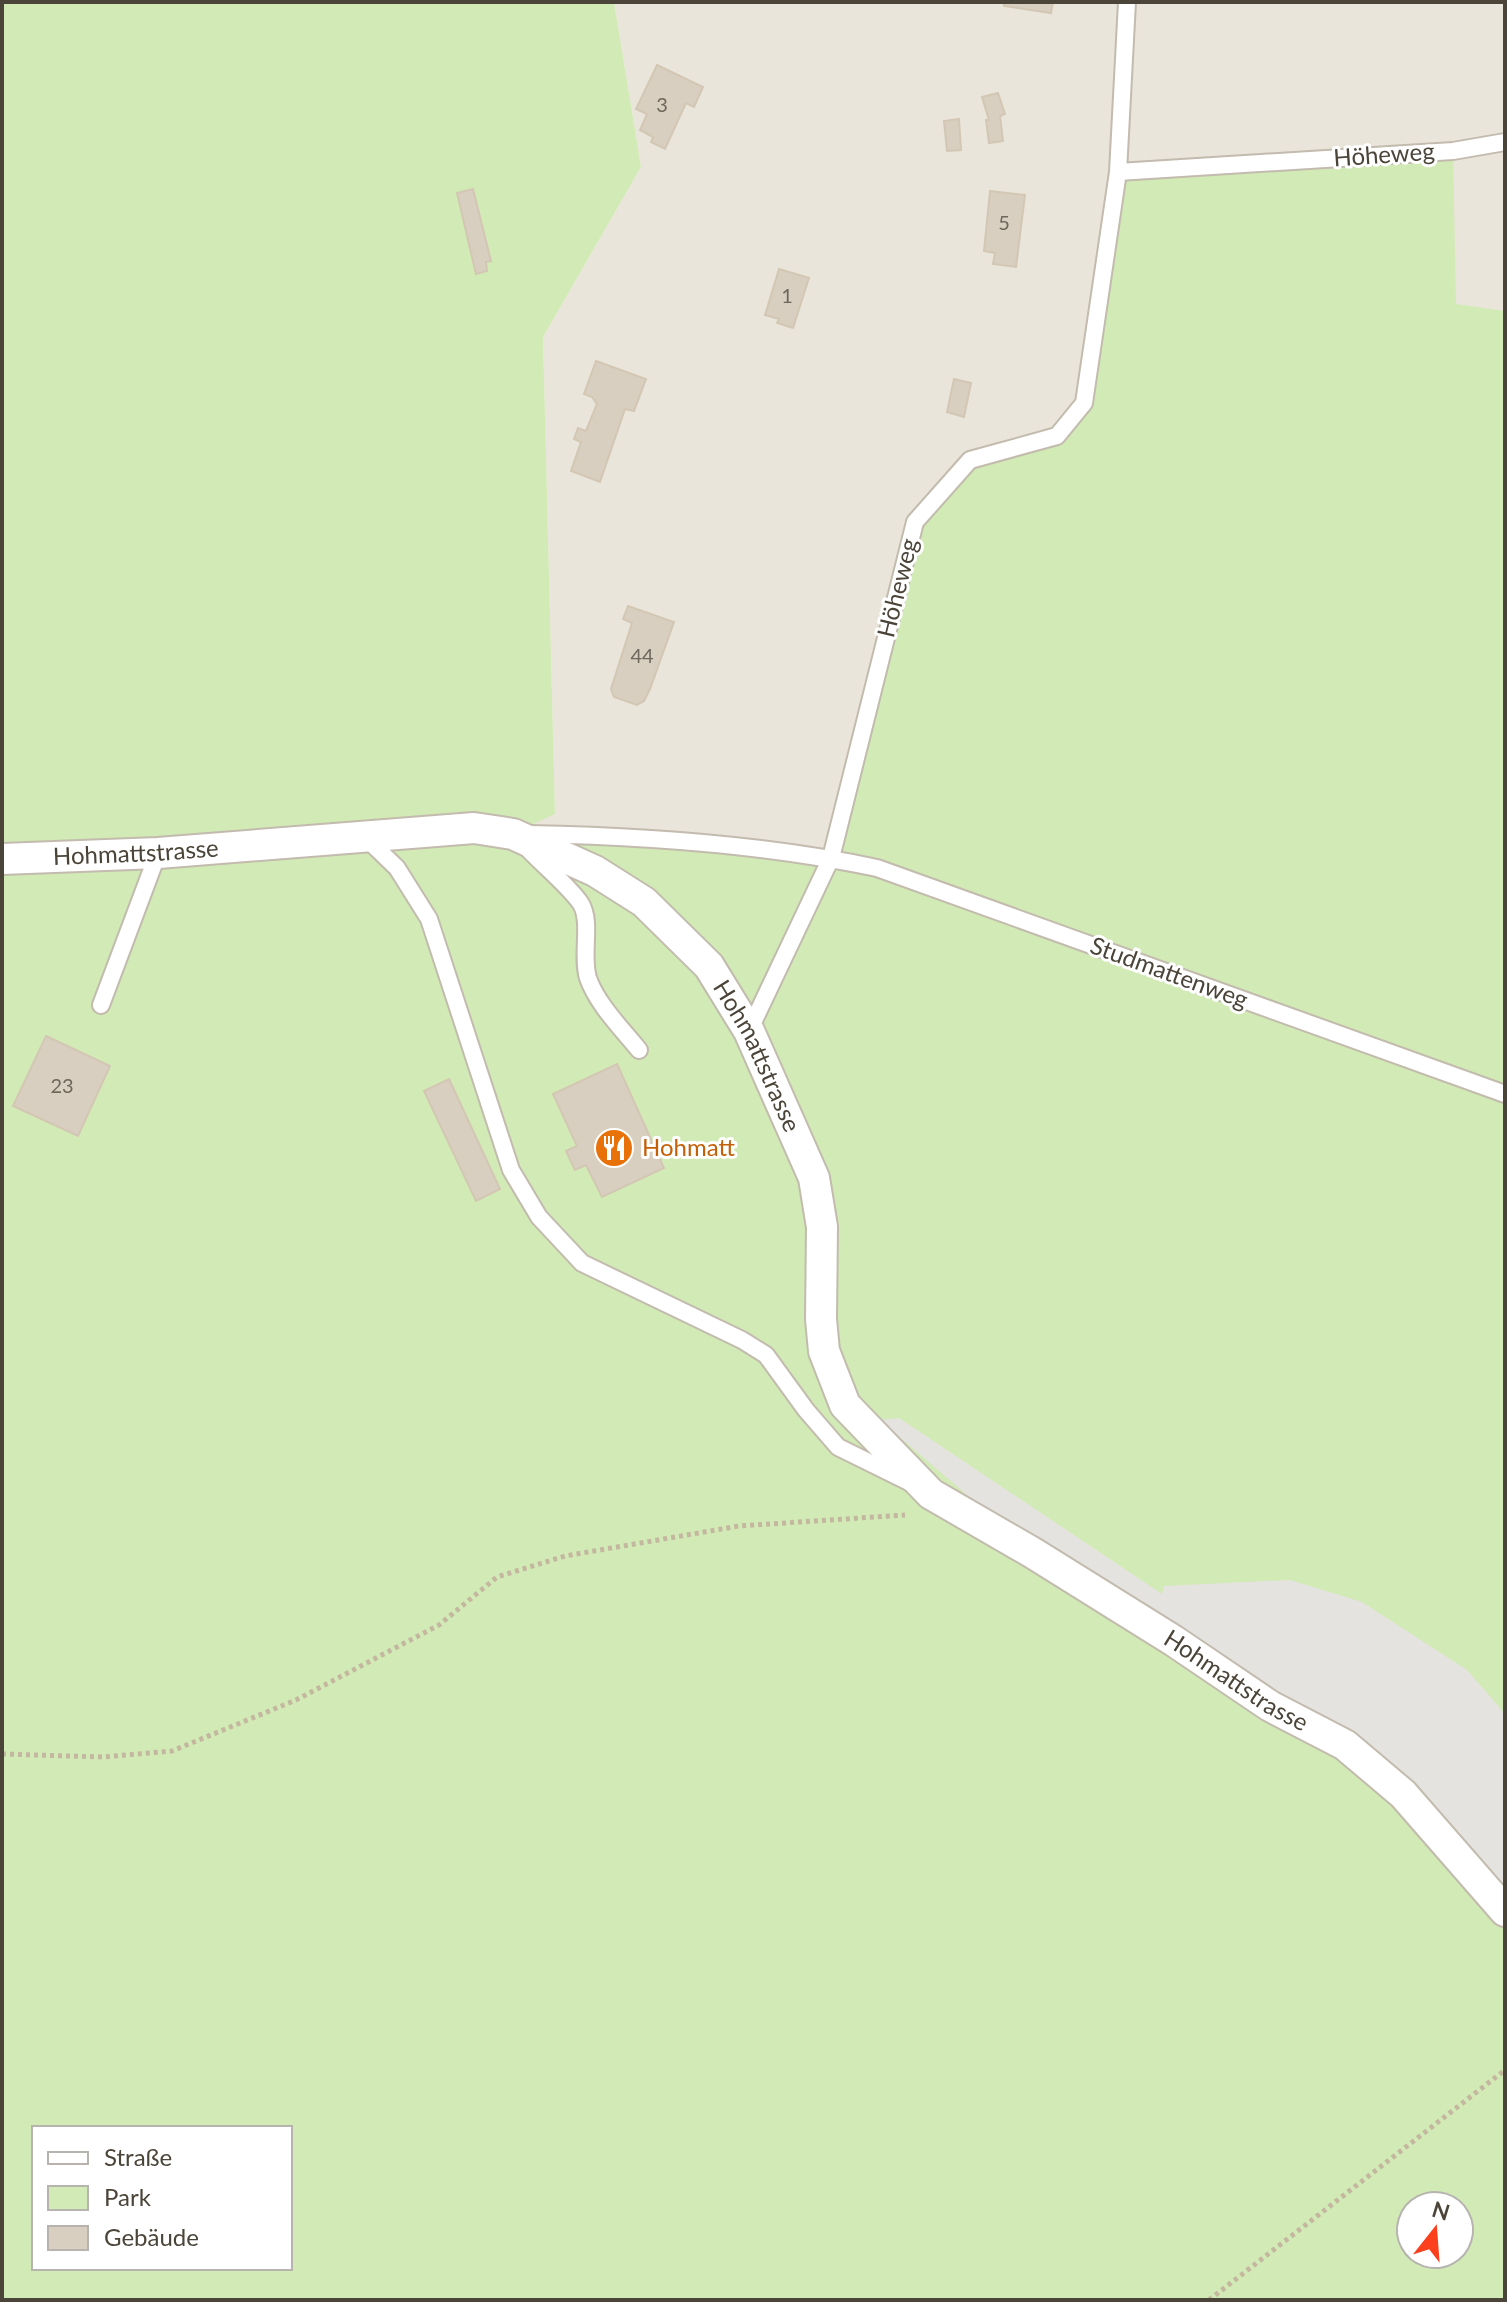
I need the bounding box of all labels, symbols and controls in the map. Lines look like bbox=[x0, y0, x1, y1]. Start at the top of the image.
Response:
house number: 3 bbox=[656, 92, 668, 116]
street label: Höheweg bbox=[1332, 136, 1435, 172]
house number: 5 bbox=[998, 210, 1010, 234]
house number: 1 bbox=[781, 283, 793, 307]
street label: Höheweg bbox=[870, 535, 923, 640]
house number: 44 bbox=[630, 643, 654, 667]
street label: Hohmattstrasse bbox=[52, 832, 220, 870]
street label: Studmattenweg bbox=[1087, 930, 1252, 1014]
street label: Hohmattstrasse bbox=[708, 974, 808, 1136]
house number: 23 bbox=[50, 1073, 74, 1097]
restaurant icon: Hohmatt bbox=[593, 1127, 635, 1169]
place label: Hohmatt bbox=[642, 1132, 735, 1161]
street label: Hohmattstrasse bbox=[1159, 1623, 1313, 1736]
legend bbox=[32, 2126, 292, 2270]
text: Straße bbox=[104, 2142, 172, 2171]
text: Park bbox=[104, 2182, 152, 2211]
north arrow bbox=[1395, 2190, 1475, 2270]
text: N bbox=[1429, 2195, 1453, 2226]
text: Gebäude bbox=[104, 2222, 199, 2251]

